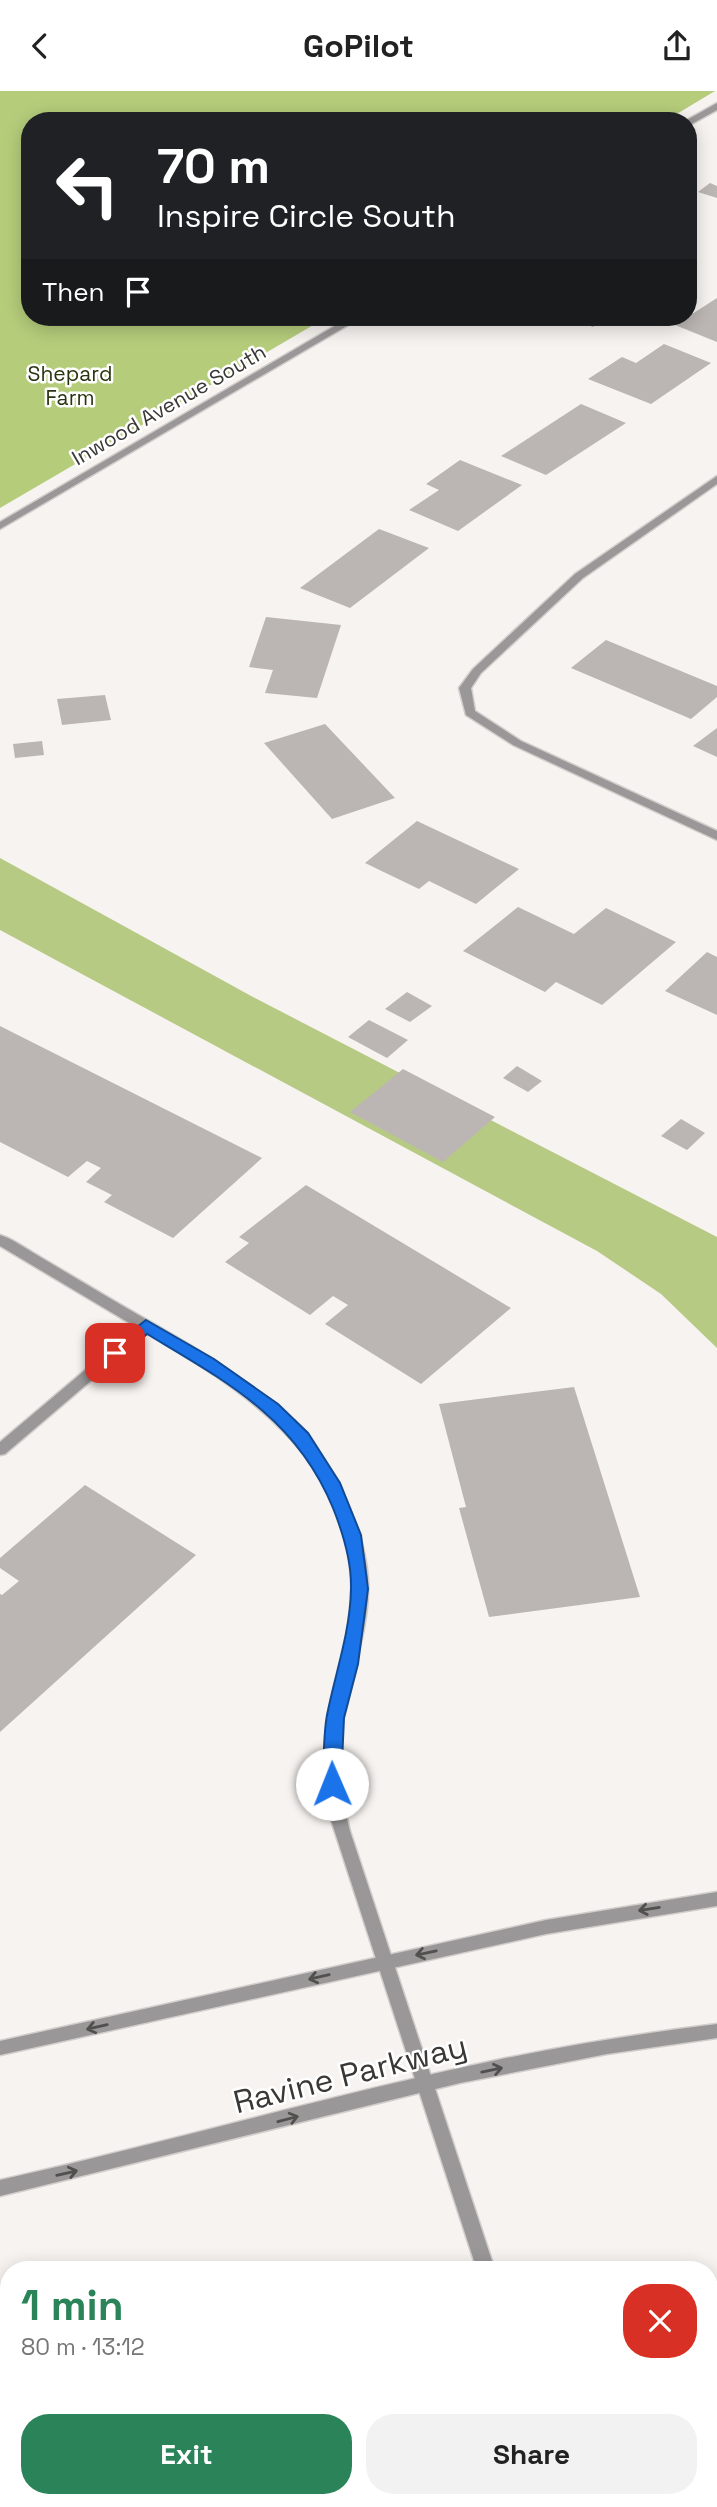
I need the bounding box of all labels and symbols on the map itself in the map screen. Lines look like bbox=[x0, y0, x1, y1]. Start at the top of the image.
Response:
street label: Inwood Avenue South bbox=[67, 338, 271, 471]
park label: Shepard Farm bbox=[28, 360, 112, 411]
pin bbox=[85, 1323, 145, 1383]
position arrow bbox=[295, 1747, 369, 1821]
one-way arrow bbox=[639, 1903, 661, 1916]
one-way arrow bbox=[415, 1947, 438, 1961]
one-way arrow bbox=[308, 1971, 331, 1984]
one-way arrow bbox=[86, 2021, 109, 2034]
street label: Ravine Parkway bbox=[229, 2026, 471, 2122]
one-way arrow bbox=[480, 2062, 503, 2076]
one-way arrow bbox=[276, 2112, 298, 2125]
one-way arrow bbox=[55, 2166, 77, 2179]

